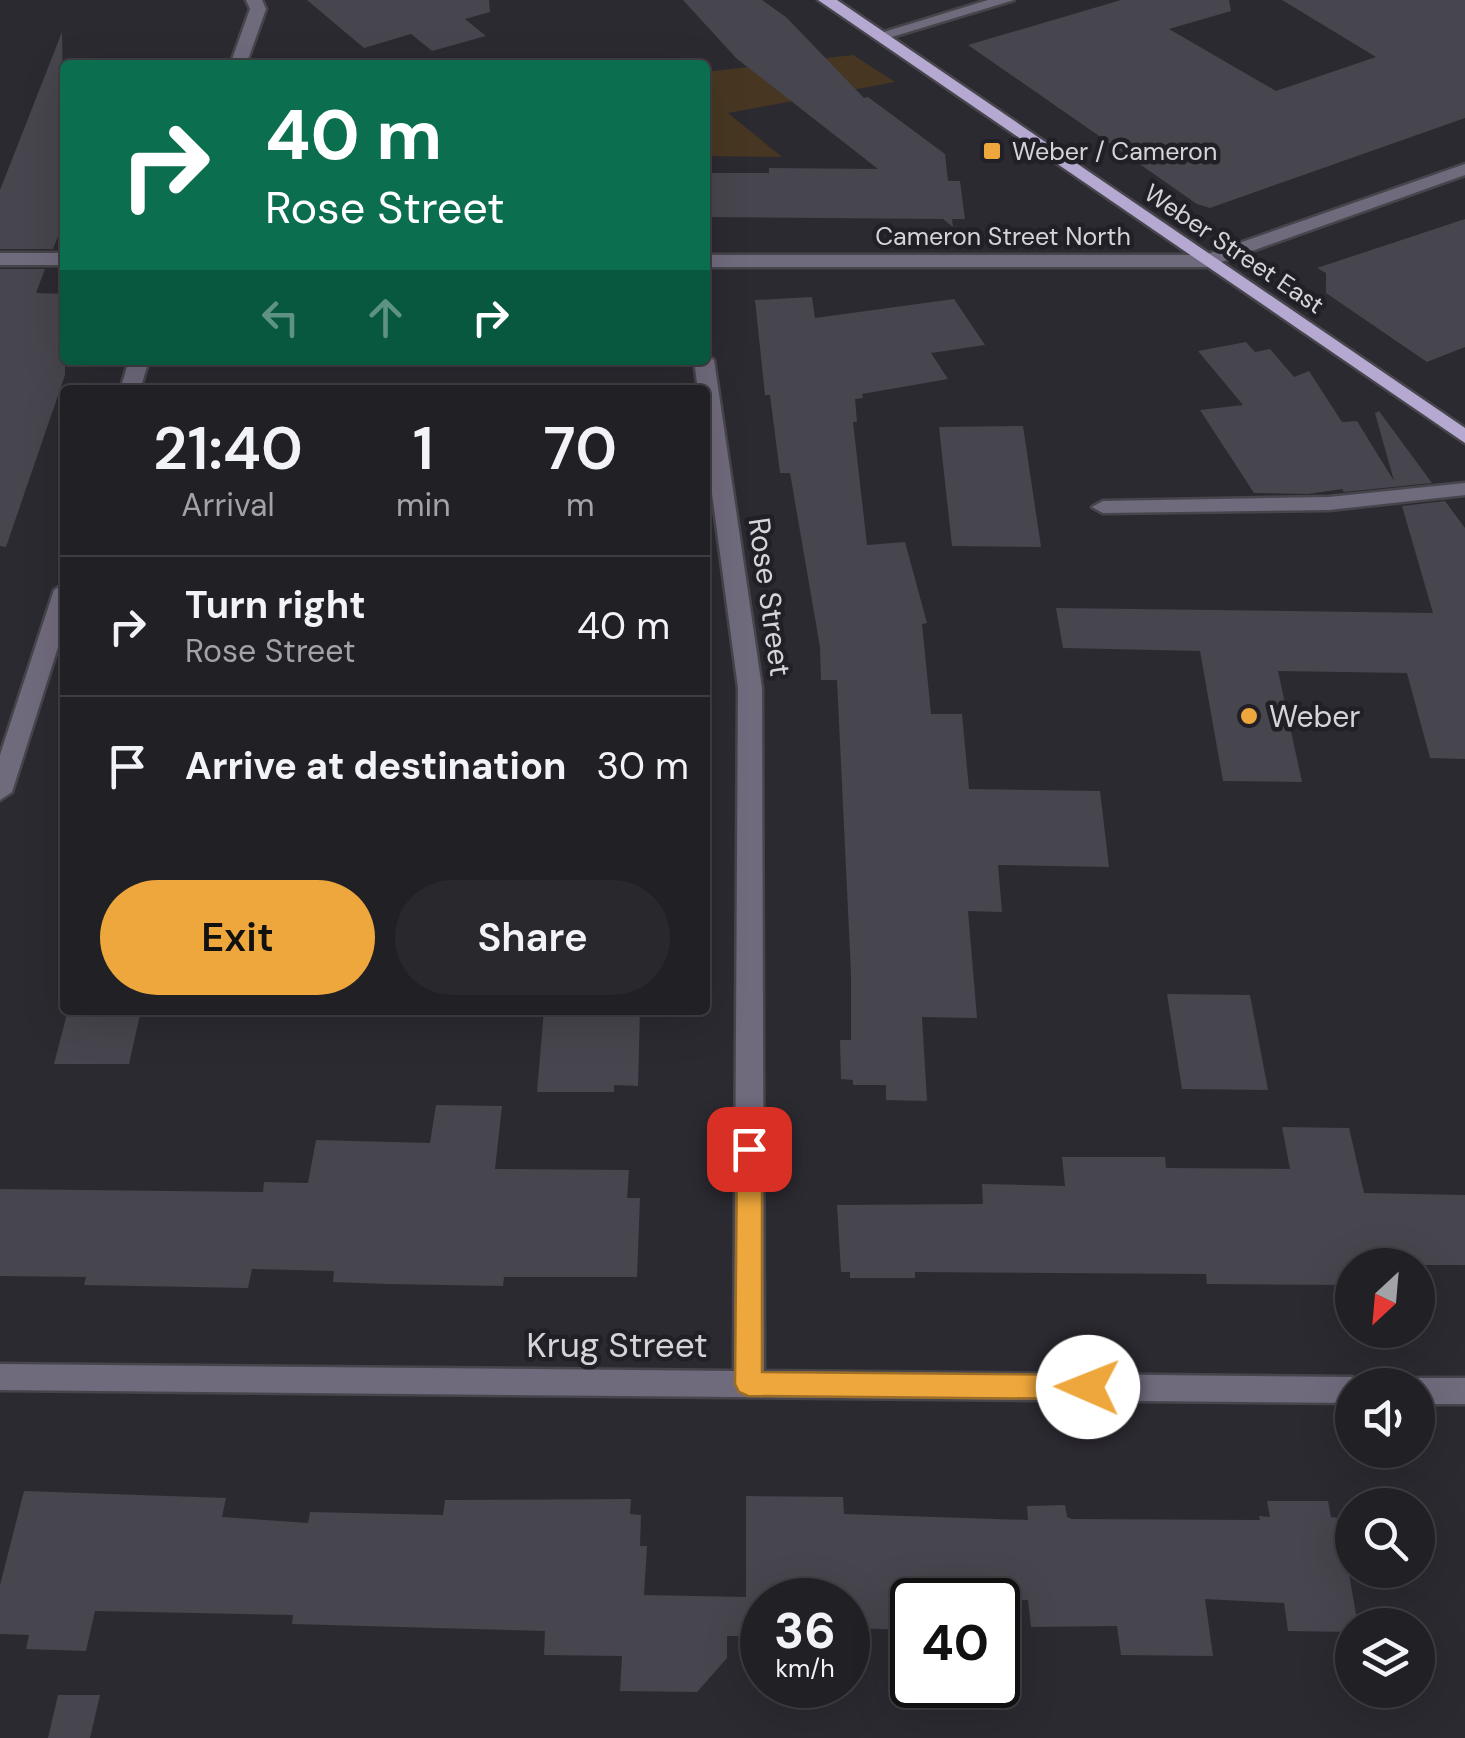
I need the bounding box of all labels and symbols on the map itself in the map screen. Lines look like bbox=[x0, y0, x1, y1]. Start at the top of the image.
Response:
place label: Weber / Cameron bbox=[1012, 135, 1217, 168]
marker: Weber / Cameron bbox=[981, 140, 1003, 162]
street label: Weber Street East bbox=[1138, 177, 1330, 321]
street label: Cameron Street North bbox=[875, 220, 1131, 253]
street label: Rose Street bbox=[740, 515, 800, 679]
place label: Weber bbox=[1269, 697, 1360, 736]
marker: Weber bbox=[1238, 705, 1260, 727]
pin bbox=[707, 1107, 792, 1192]
north arrow bbox=[1335, 1248, 1435, 1348]
street label: Krug Street bbox=[526, 1322, 708, 1368]
position arrow bbox=[1036, 1335, 1140, 1439]
speed limit sign: 40 bbox=[890, 1578, 1020, 1708]

